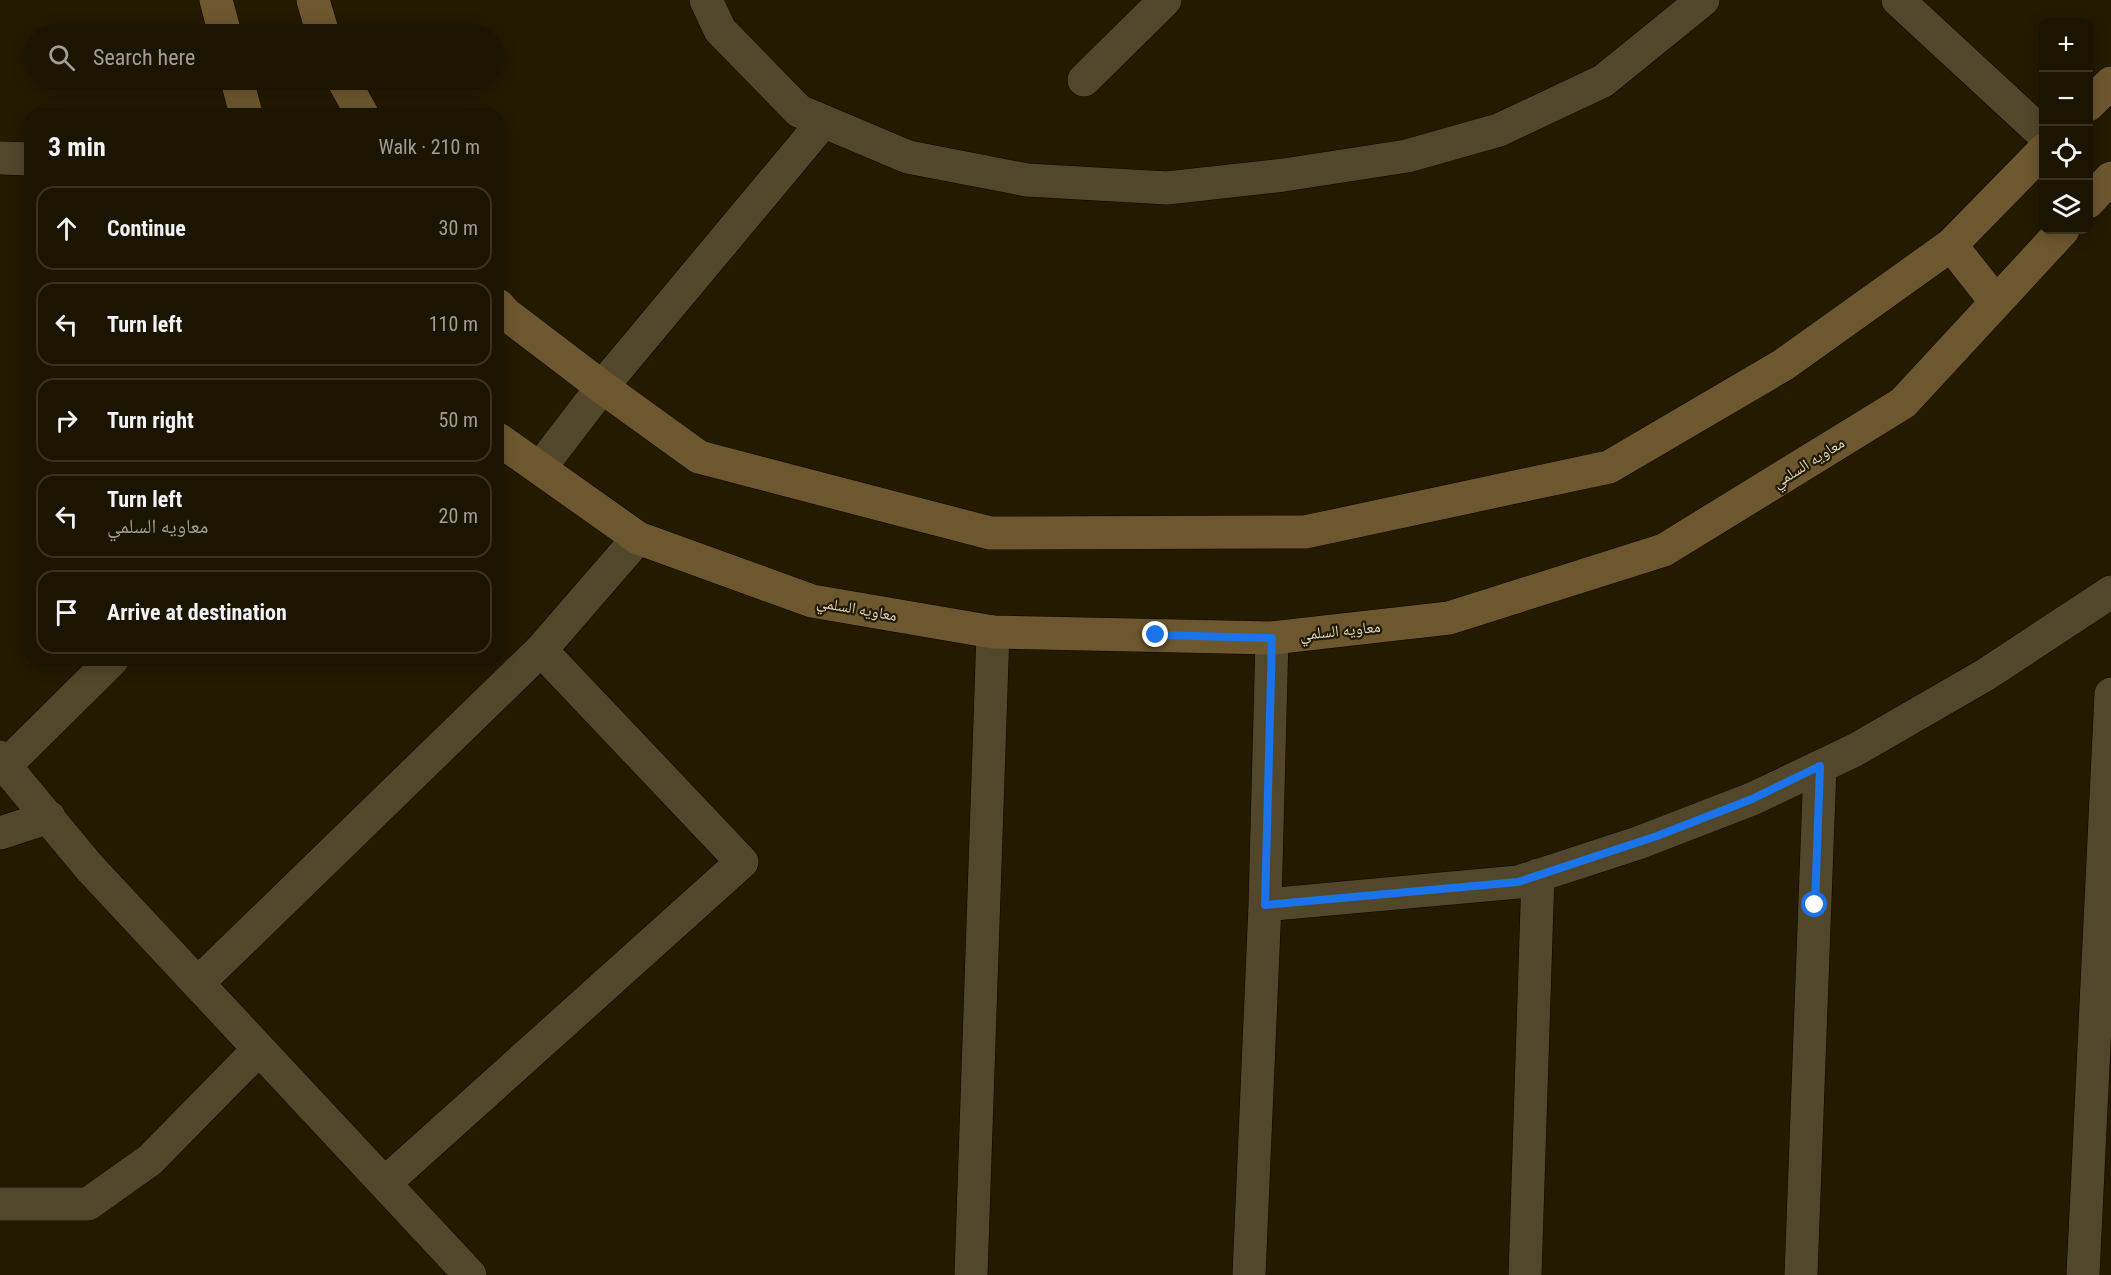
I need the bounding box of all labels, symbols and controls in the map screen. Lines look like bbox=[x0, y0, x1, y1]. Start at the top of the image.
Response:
map controls bbox=[2039, 18, 2093, 234]
button: + bbox=[2039, 18, 2093, 72]
search box bbox=[24, 24, 504, 90]
icon: search bbox=[45, 41, 78, 74]
text: Search here bbox=[93, 45, 195, 70]
button: − bbox=[2039, 72, 2093, 126]
button: locate bbox=[2039, 126, 2093, 180]
text: 3 min bbox=[48, 132, 106, 162]
text: Walk · 210 m bbox=[379, 135, 480, 159]
button: layers bbox=[2039, 180, 2093, 234]
icon: ahead bbox=[50, 212, 83, 245]
text: Continue bbox=[107, 216, 186, 241]
text: 30 m bbox=[439, 216, 478, 240]
icon: left bbox=[50, 308, 83, 341]
text: Turn left bbox=[107, 312, 182, 337]
text: 110 m bbox=[429, 312, 478, 336]
icon: right bbox=[50, 404, 83, 437]
text: Turn right bbox=[107, 408, 194, 433]
text: 50 m bbox=[439, 408, 478, 432]
street label: معاويه السلمي bbox=[1769, 433, 1849, 495]
text: Turn left bbox=[107, 487, 182, 512]
icon: left bbox=[50, 500, 83, 533]
text: 20 m bbox=[439, 504, 478, 528]
text: معاويه السلمي bbox=[107, 514, 208, 538]
street label: معاويه السلمي bbox=[815, 592, 899, 628]
icon: arrive bbox=[50, 596, 83, 629]
text: Arrive at destination bbox=[107, 600, 287, 625]
street label: معاويه السلمي bbox=[1299, 617, 1382, 647]
route end bbox=[1142, 621, 1168, 647]
route start bbox=[1801, 891, 1827, 917]

